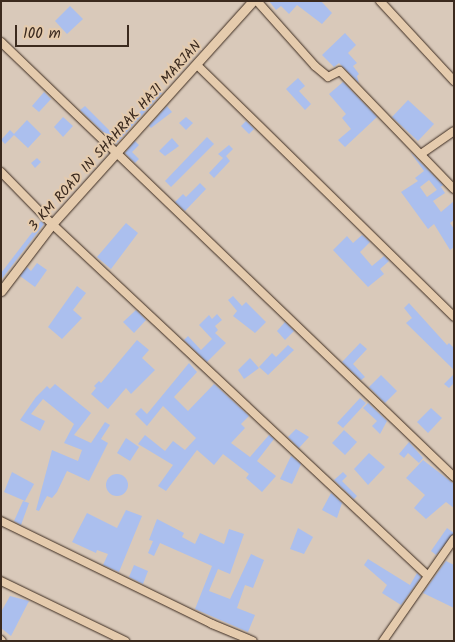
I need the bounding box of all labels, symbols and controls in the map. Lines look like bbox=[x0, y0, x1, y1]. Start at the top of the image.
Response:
scale bar bbox=[18, 15, 131, 47]
text: 100 m bbox=[23, 22, 61, 46]
street label: 3 KM ROAD IN SHAHRAK HAJI MARJAN bbox=[25, 38, 205, 234]

